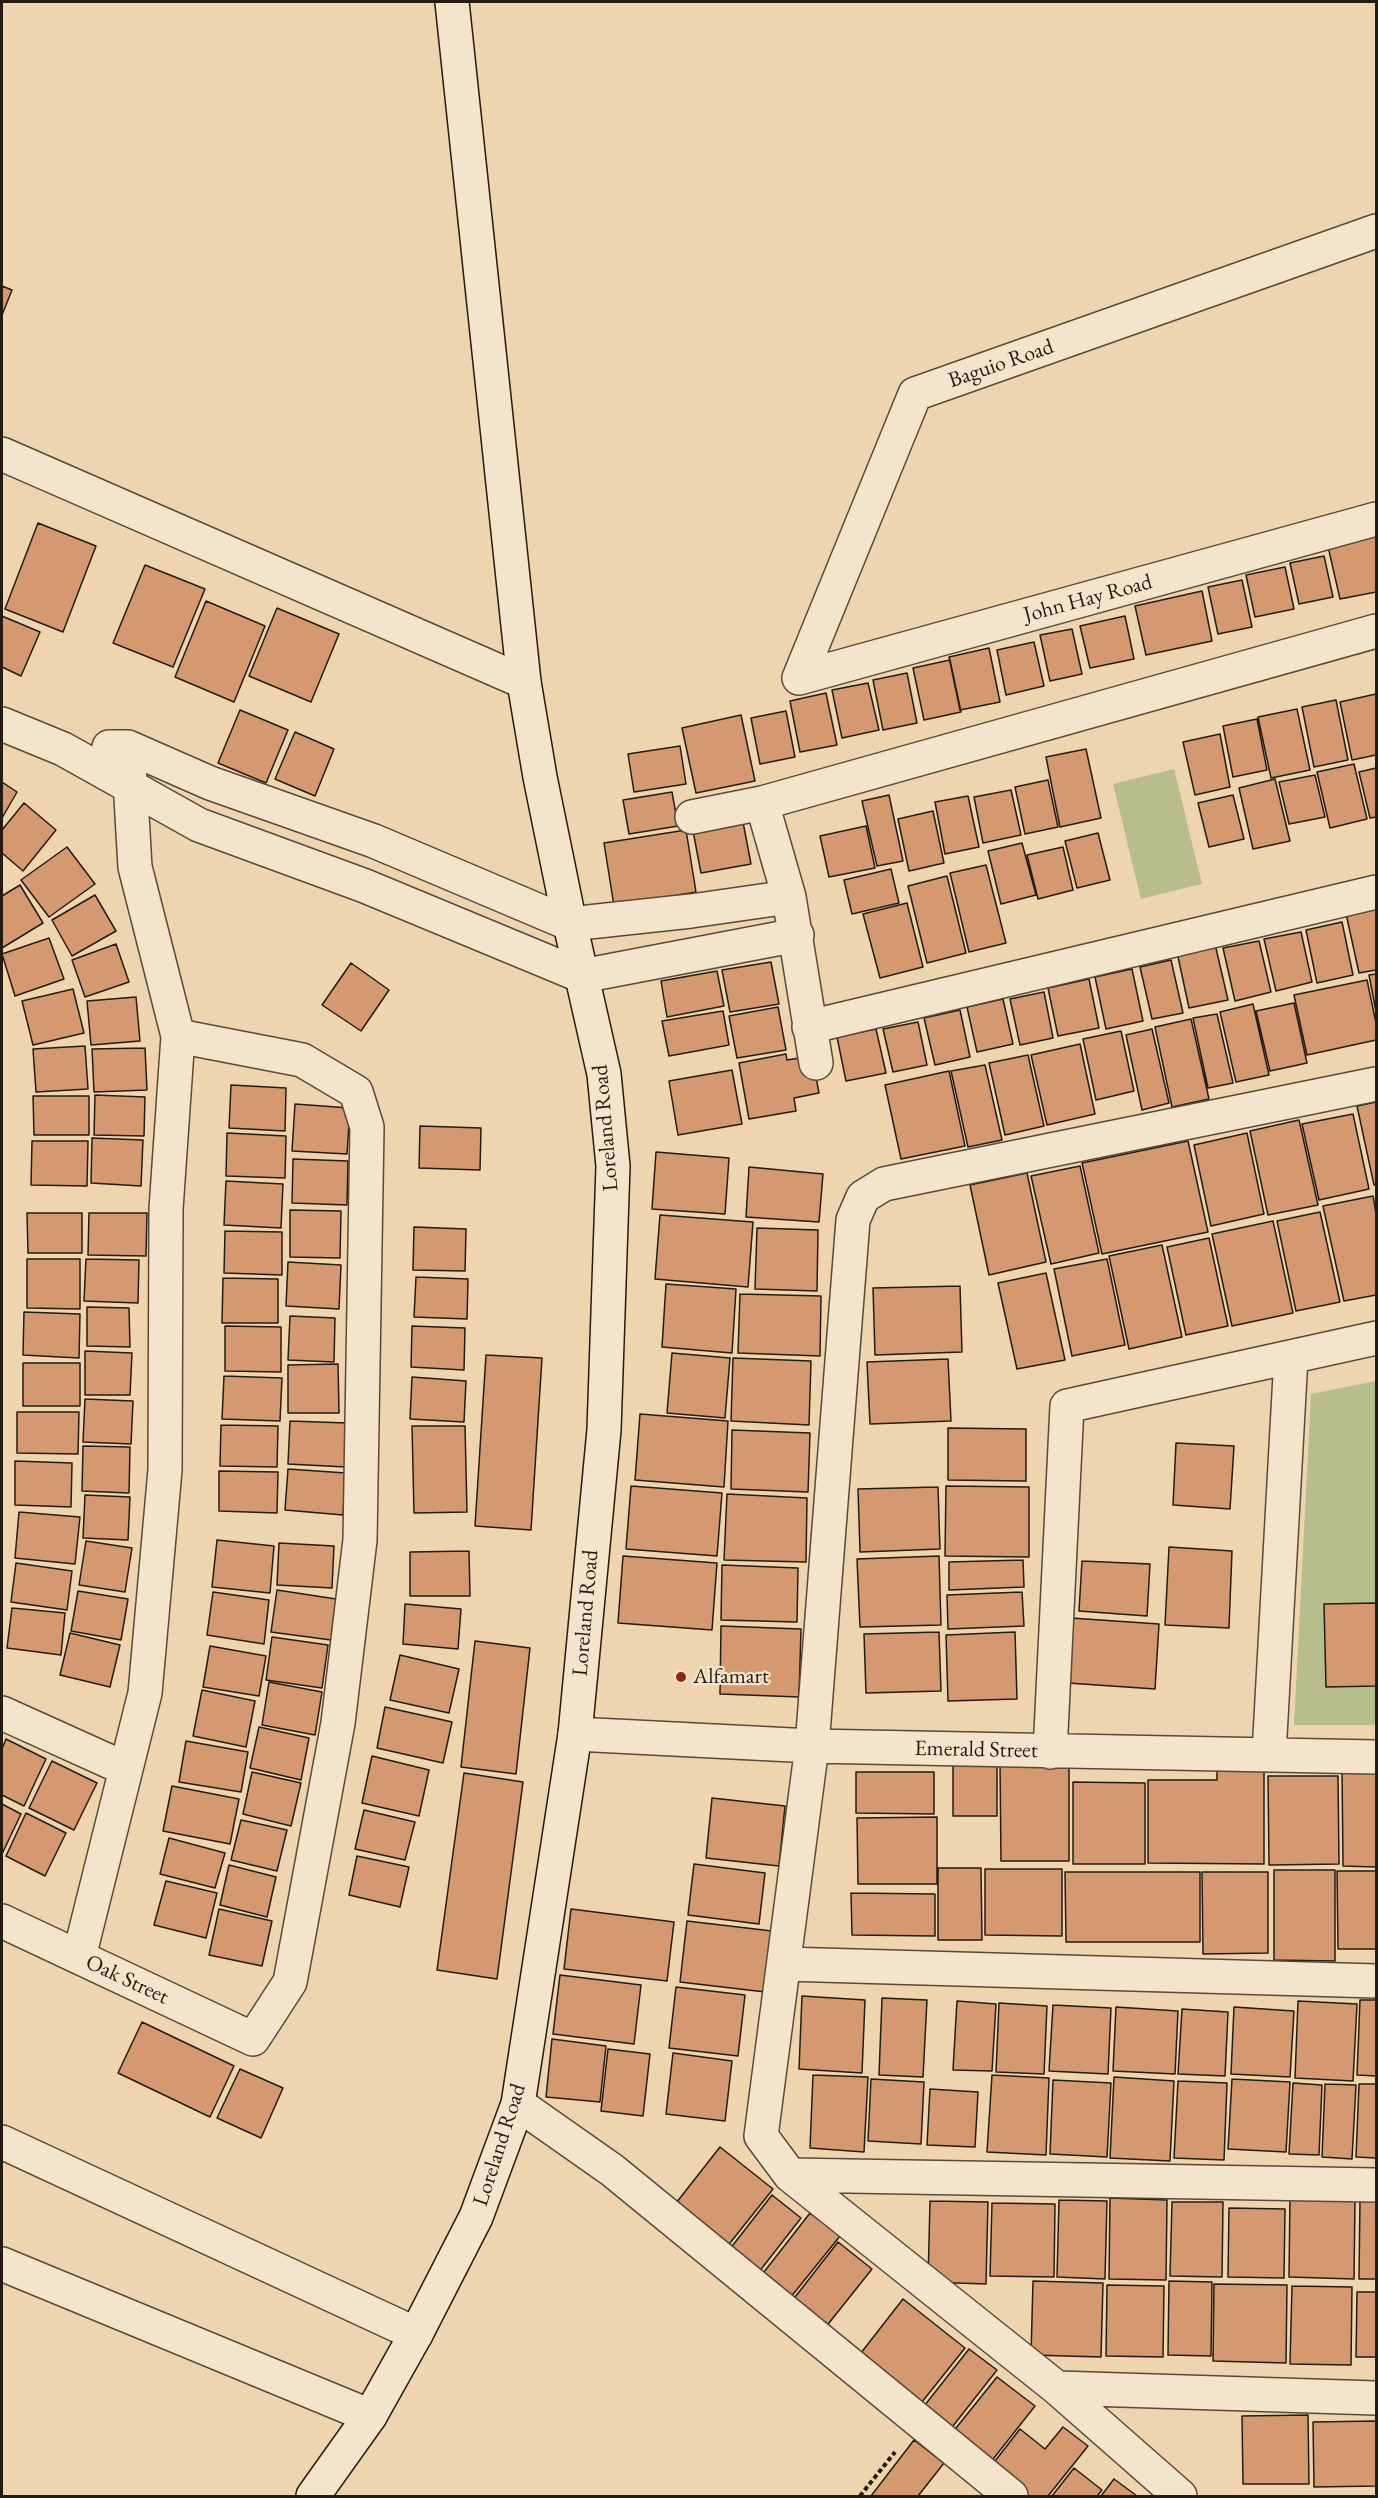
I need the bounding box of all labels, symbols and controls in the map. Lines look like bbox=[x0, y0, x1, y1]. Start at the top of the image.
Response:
street label: Baguio Road bbox=[945, 334, 1057, 394]
street label: John Hay Road bbox=[1021, 569, 1155, 629]
street label: Loreland Road bbox=[587, 1064, 625, 1192]
street label: Loreland Road bbox=[567, 1549, 605, 1677]
place label: Alfamart bbox=[693, 1664, 769, 1690]
marker: Alfamart bbox=[674, 1670, 688, 1684]
street label: Emerald Street bbox=[914, 1736, 1038, 1764]
street label: Oak Street bbox=[81, 1949, 173, 2011]
street label: Loreland Road bbox=[468, 2081, 532, 2209]

